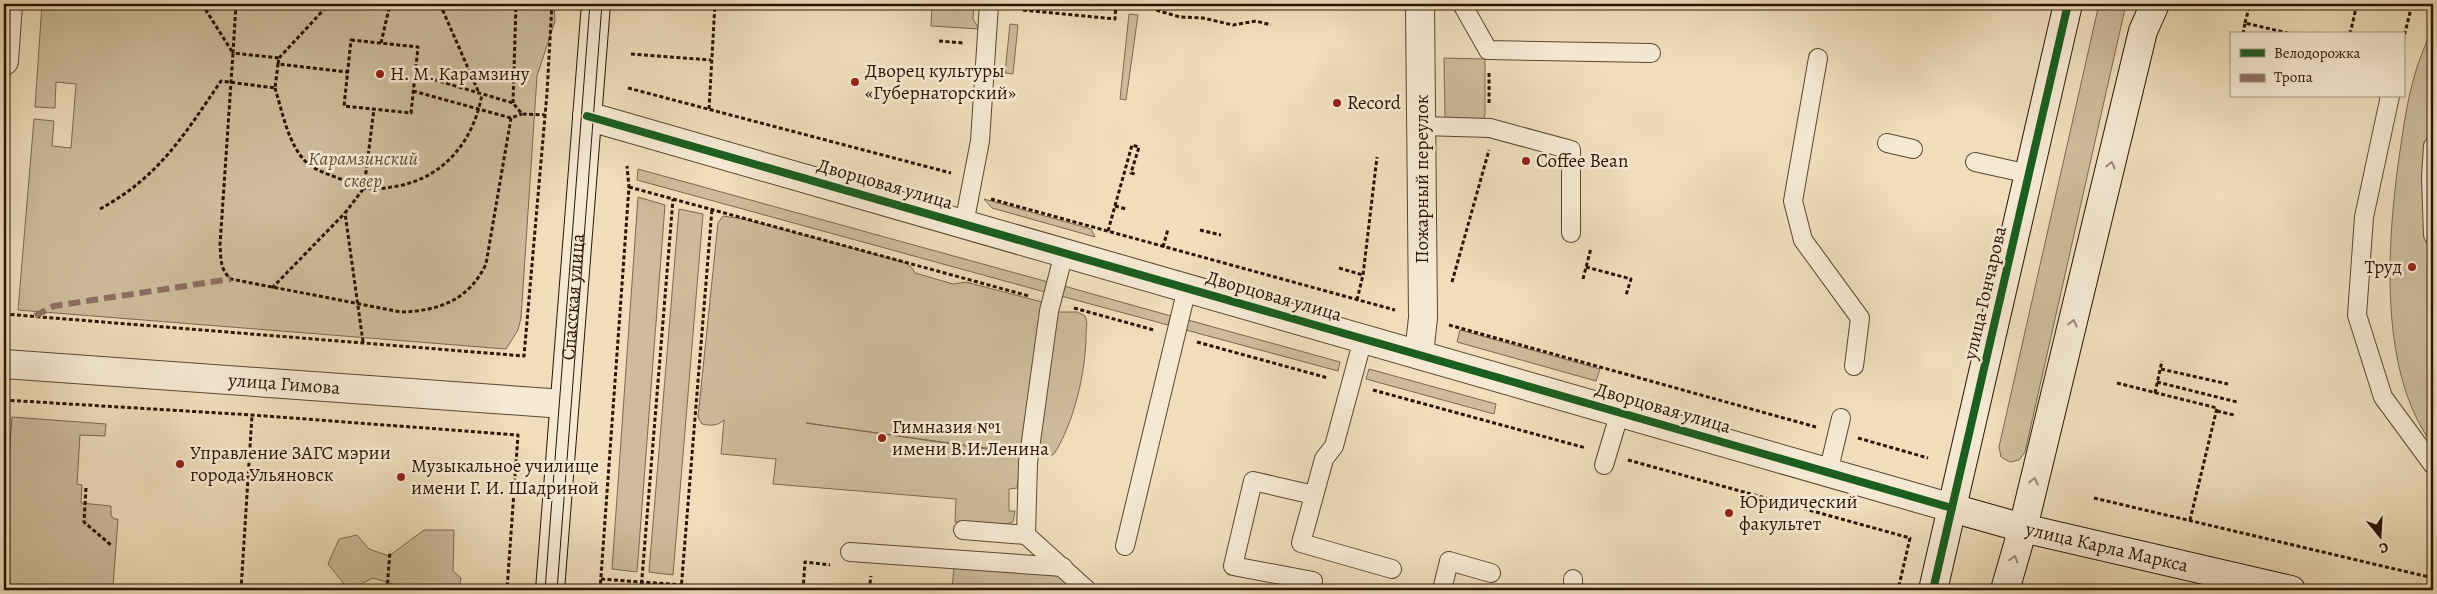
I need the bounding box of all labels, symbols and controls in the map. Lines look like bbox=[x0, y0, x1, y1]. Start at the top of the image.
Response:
legend bbox=[2230, 32, 2404, 98]
text: Велодорожка bbox=[2274, 43, 2361, 63]
place label: Дворец культуры «Губернаторский» bbox=[865, 58, 1016, 106]
place label: Н. М. Карамзину bbox=[390, 61, 530, 87]
text: Тропа bbox=[2274, 67, 2313, 87]
marker: Н. М. Карамзину bbox=[374, 68, 386, 80]
marker: Дворец культуры «Губернаторский» bbox=[849, 76, 861, 88]
place label: Record bbox=[1347, 90, 1402, 116]
street label: Пожарный переулок bbox=[1409, 94, 1435, 264]
marker: Record bbox=[1331, 97, 1343, 109]
park label: Карамзинский сквер bbox=[308, 146, 418, 194]
place label: Coffee Bean bbox=[1536, 148, 1628, 174]
street label: Дворцовая улица bbox=[814, 152, 956, 216]
marker: Coffee Bean bbox=[1520, 155, 1532, 167]
one-way arrow bbox=[2105, 161, 2116, 170]
street label: улица Гончарова bbox=[1957, 223, 2013, 363]
street label: Спасская улица bbox=[555, 232, 591, 361]
place label: Труд bbox=[2365, 254, 2402, 280]
marker: Труд bbox=[2406, 261, 2418, 273]
street label: Дворцовая улица bbox=[1203, 264, 1345, 328]
one-way arrow bbox=[2067, 319, 2078, 328]
street label: улица Гимова bbox=[226, 367, 341, 401]
street label: Дворцовая улица bbox=[1592, 376, 1734, 440]
place label: Гимназия №1 имени В.И.Ленина bbox=[892, 414, 1049, 462]
marker: Гимназия №1 имени В.И.Ленина bbox=[876, 432, 888, 444]
place label: Управление ЗАГС мэрии города Ульяновск bbox=[190, 440, 391, 488]
place label: Музыкальное училище имени Г. И. Шадриной bbox=[411, 453, 599, 501]
marker: Управление ЗАГС мэрии города Ульяновск bbox=[174, 458, 186, 470]
marker: Музыкальное училище имени Г. И. Шадриной bbox=[395, 471, 407, 483]
one-way arrow bbox=[2028, 476, 2039, 485]
place label: Юридический факультет bbox=[1739, 489, 1858, 537]
marker: Юридический факультет bbox=[1723, 507, 1735, 519]
north arrow bbox=[2354, 512, 2404, 562]
street label: улица Карла Маркса bbox=[2022, 516, 2191, 579]
text: С bbox=[2376, 538, 2391, 558]
one-way arrow bbox=[2009, 556, 2019, 564]

